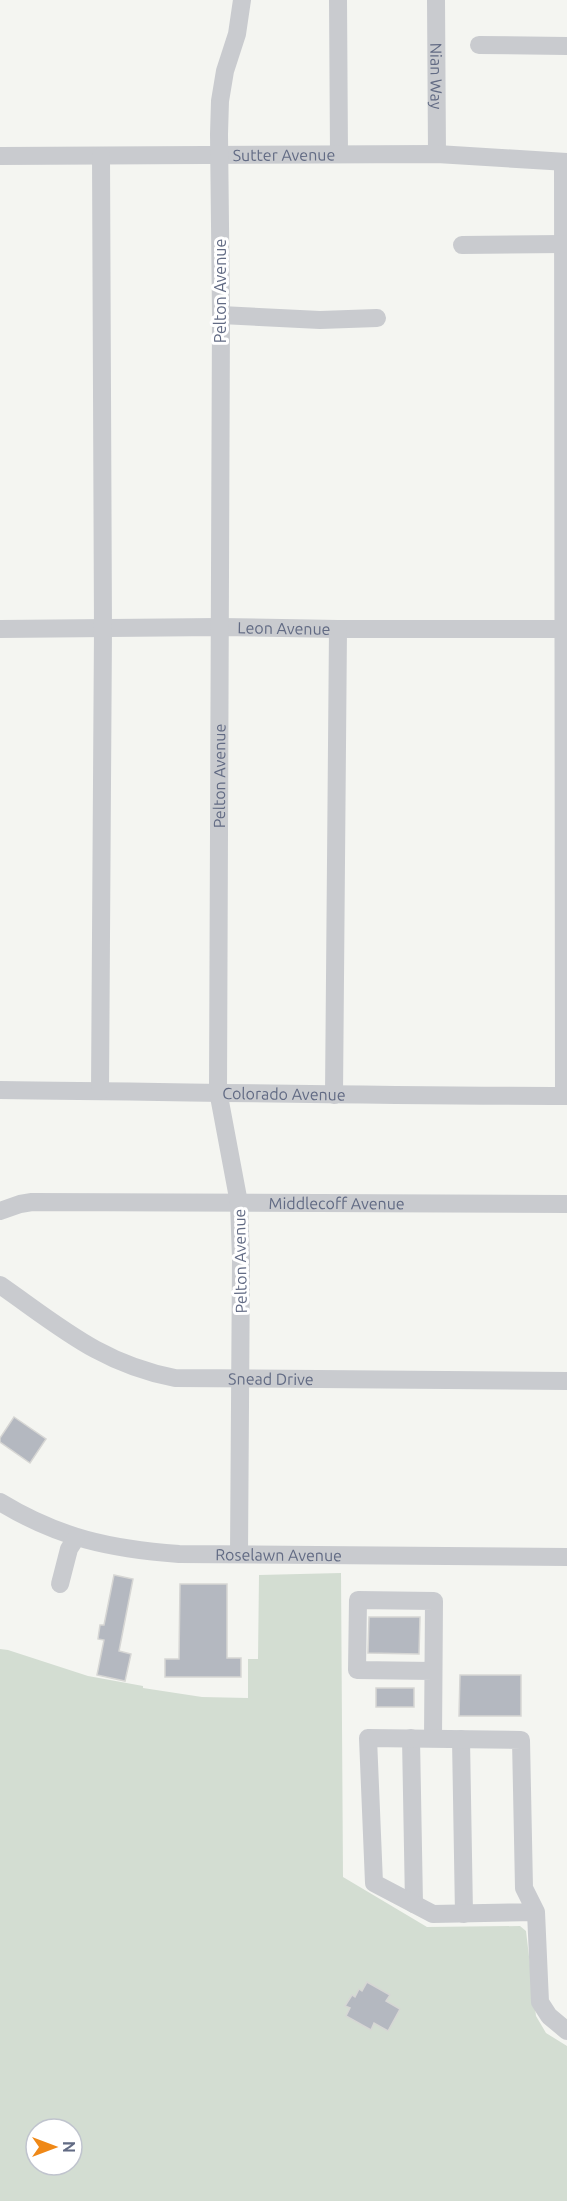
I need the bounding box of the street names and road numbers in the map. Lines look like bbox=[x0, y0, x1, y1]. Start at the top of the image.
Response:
street label: Nian Way bbox=[427, 43, 446, 110]
street label: Sutter Avenue bbox=[233, 145, 335, 164]
street label: Pelton Avenue bbox=[211, 239, 229, 343]
street label: Leon Avenue bbox=[237, 618, 331, 638]
street label: Pelton Avenue bbox=[210, 724, 228, 828]
street label: Colorado Avenue bbox=[222, 1084, 346, 1104]
street label: Middlecoff Avenue bbox=[269, 1194, 405, 1212]
street label: Pelton Avenue bbox=[230, 1209, 250, 1313]
street label: Snead Drive bbox=[228, 1369, 314, 1388]
street label: Roselawn Avenue bbox=[215, 1545, 342, 1564]

